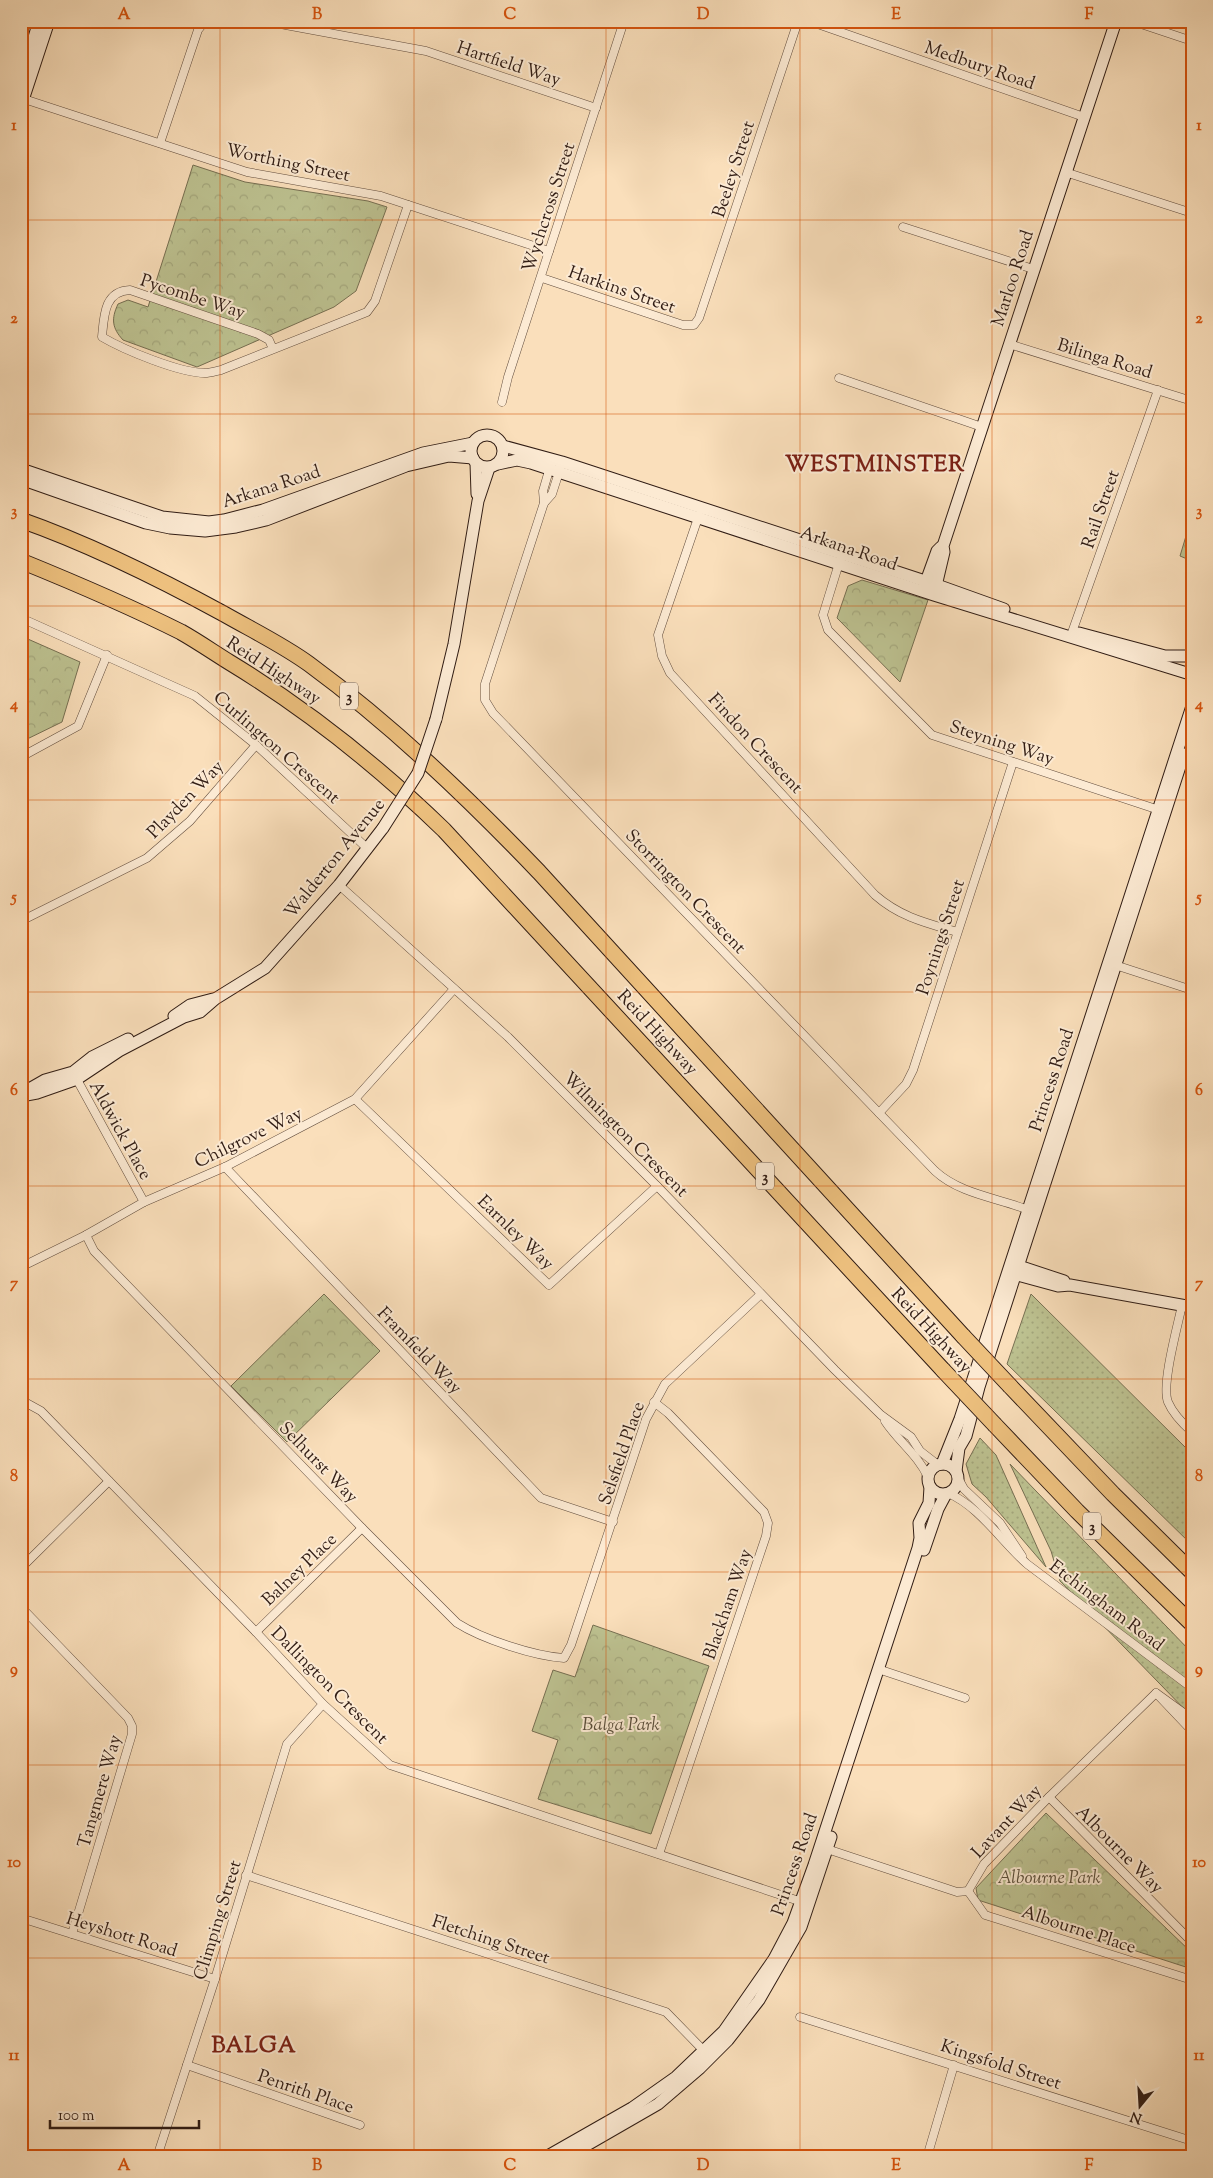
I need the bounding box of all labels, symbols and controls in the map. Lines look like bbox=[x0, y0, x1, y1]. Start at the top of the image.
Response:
text: A bbox=[118, 4, 131, 27]
text: B bbox=[312, 4, 322, 27]
text: C bbox=[504, 4, 517, 27]
text: D bbox=[697, 4, 710, 27]
text: E bbox=[891, 4, 901, 27]
text: F bbox=[1085, 4, 1094, 27]
street label: Hartfield Way bbox=[453, 36, 564, 94]
street label: Medbury Road bbox=[921, 36, 1038, 98]
text: 1 bbox=[11, 115, 17, 138]
text: 1 bbox=[1196, 115, 1202, 138]
street label: Beeley Street bbox=[707, 118, 763, 221]
street label: Worthing Street bbox=[223, 138, 352, 190]
street label: Wychcross Street bbox=[517, 139, 583, 276]
street label: Marloo Road bbox=[986, 227, 1042, 330]
street label: Harkins Street bbox=[564, 260, 678, 321]
street label: Pycombe Way bbox=[136, 269, 248, 327]
text: 2 bbox=[10, 308, 18, 331]
text: 2 bbox=[1195, 308, 1203, 331]
street label: Bilinga Road bbox=[1054, 333, 1155, 387]
district label: WESTMINSTER bbox=[785, 450, 965, 482]
street label: Arkana Road bbox=[219, 460, 324, 516]
street label: Rail Street bbox=[1076, 467, 1127, 552]
text: 3 bbox=[11, 501, 18, 524]
text: 3 bbox=[1196, 501, 1203, 524]
street label: Arkana Road bbox=[796, 521, 901, 579]
street label: Reid Highway bbox=[220, 631, 326, 712]
road number: 3 bbox=[340, 682, 358, 709]
street label: Curlington Crescent bbox=[206, 686, 345, 811]
street label: Findon Crescent bbox=[701, 688, 808, 800]
text: 4 bbox=[9, 694, 18, 717]
text: 4 bbox=[1194, 694, 1203, 717]
street label: Steyning Way bbox=[946, 715, 1057, 773]
street label: Playden Way bbox=[142, 755, 231, 846]
street label: Walderton Avenue bbox=[279, 794, 392, 925]
street label: Storrington Crescent bbox=[618, 824, 751, 961]
street label: Poynings Street bbox=[911, 877, 973, 999]
text: 5 bbox=[9, 887, 17, 910]
text: 5 bbox=[1194, 887, 1202, 910]
street label: Reid Highway bbox=[610, 985, 703, 1082]
street label: Princess Road bbox=[1024, 1026, 1082, 1136]
street label: Wilmington Crescent bbox=[556, 1067, 693, 1204]
street label: Aldwick Place bbox=[81, 1077, 157, 1185]
text: 6 bbox=[10, 1080, 18, 1103]
text: 6 bbox=[1195, 1080, 1203, 1103]
street label: Chilgrove Way bbox=[191, 1101, 307, 1176]
road number: 3 bbox=[756, 1162, 774, 1190]
street label: Earnley Way bbox=[470, 1190, 559, 1277]
text: 7 bbox=[10, 1273, 19, 1296]
text: 7 bbox=[1195, 1273, 1204, 1296]
street label: Reid Highway bbox=[884, 1283, 977, 1380]
street label: Framfield Way bbox=[370, 1302, 467, 1401]
street label: Selsfield Place bbox=[593, 1398, 653, 1509]
street label: Selhurst Way bbox=[272, 1417, 363, 1510]
text: 8 bbox=[10, 1466, 18, 1489]
text: 8 bbox=[1195, 1466, 1203, 1489]
road number: 3 bbox=[1083, 1512, 1101, 1540]
street label: Balney Place bbox=[257, 1528, 344, 1613]
street label: Blackham Way bbox=[698, 1546, 760, 1664]
street label: Etchingham Road bbox=[1043, 1555, 1169, 1659]
street label: Dallington Crescent bbox=[264, 1622, 393, 1751]
text: 9 bbox=[10, 1659, 18, 1682]
text: 9 bbox=[1195, 1659, 1203, 1682]
park label: Balga Park bbox=[582, 1713, 660, 1739]
street label: Tangmere Way bbox=[72, 1732, 130, 1851]
street label: Lavant Way bbox=[966, 1779, 1049, 1865]
street label: Albourne Way bbox=[1069, 1800, 1169, 1900]
street label: Princess Road bbox=[766, 1810, 826, 1920]
text: 10 bbox=[7, 1852, 21, 1875]
text: 10 bbox=[1192, 1852, 1206, 1875]
street label: Climping Street bbox=[188, 1857, 249, 1984]
park label: Albourne Park bbox=[997, 1866, 1101, 1892]
street label: Albourne Place bbox=[1018, 1900, 1139, 1962]
street label: Heyshott Road bbox=[63, 1907, 180, 1965]
street label: Fletching Street bbox=[428, 1910, 553, 1972]
district label: BALGA bbox=[211, 2031, 297, 2063]
street label: Kingsfold Street bbox=[937, 2034, 1064, 2098]
text: 11 bbox=[9, 2045, 20, 2068]
text: 11 bbox=[1194, 2045, 1205, 2068]
street label: Penrith Place bbox=[254, 2064, 357, 2122]
north arrow bbox=[1116, 2080, 1166, 2130]
scale bar bbox=[50, 2098, 199, 2130]
text: N bbox=[1128, 2105, 1145, 2128]
text: 100 m bbox=[58, 2106, 95, 2127]
text: A bbox=[118, 2155, 131, 2178]
text: B bbox=[312, 2155, 322, 2178]
text: C bbox=[504, 2155, 517, 2178]
text: D bbox=[697, 2155, 710, 2178]
text: E bbox=[891, 2155, 901, 2178]
text: F bbox=[1085, 2155, 1094, 2178]

